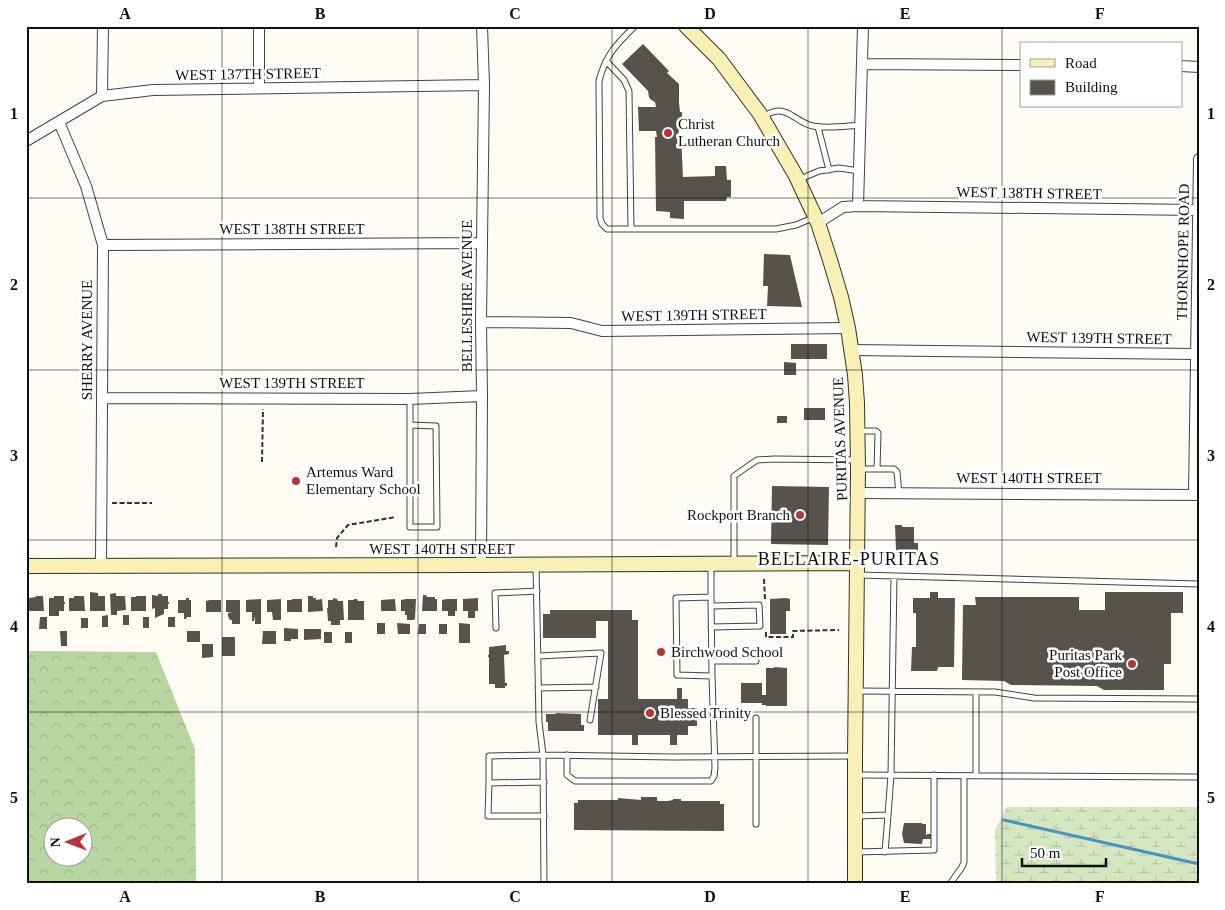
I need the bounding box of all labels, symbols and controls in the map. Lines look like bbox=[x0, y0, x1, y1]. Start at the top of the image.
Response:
text: A bbox=[119, 5, 131, 22]
text: B bbox=[315, 5, 326, 22]
text: C bbox=[509, 5, 521, 22]
text: D bbox=[704, 5, 716, 22]
text: E bbox=[900, 5, 910, 22]
text: F bbox=[1095, 5, 1105, 22]
legend bbox=[1020, 42, 1182, 108]
text: Road bbox=[1065, 55, 1097, 71]
street label: WEST 137TH STREET bbox=[175, 65, 321, 83]
text: Building bbox=[1065, 79, 1118, 95]
text: 1 bbox=[10, 105, 18, 122]
text: 1 bbox=[1207, 105, 1215, 122]
place label: Christ Lutheran Church bbox=[678, 116, 781, 149]
marker: Christ Lutheran Church bbox=[662, 127, 674, 139]
street label: THORNHOPE ROAD bbox=[1174, 183, 1192, 321]
street label: WEST 138TH STREET bbox=[956, 184, 1102, 202]
street label: BELLESHIRE AVENUE bbox=[459, 220, 475, 372]
street label: WEST 138TH STREET bbox=[219, 221, 365, 237]
text: 2 bbox=[10, 276, 18, 293]
text: 2 bbox=[1207, 276, 1215, 293]
street label: SHERRY AVENUE bbox=[79, 280, 95, 400]
street label: WEST 139TH STREET bbox=[621, 306, 767, 324]
street label: WEST 139TH STREET bbox=[1026, 329, 1172, 347]
street label: WEST 139TH STREET bbox=[219, 375, 365, 391]
street label: PURITAS AVENUE bbox=[830, 377, 850, 501]
text: 3 bbox=[10, 447, 18, 464]
text: 3 bbox=[1207, 447, 1215, 464]
place label: Artemus Ward Elementary School bbox=[306, 464, 421, 497]
street label: WEST 140TH STREET bbox=[956, 470, 1102, 486]
marker: Artemus Ward Elementary School bbox=[290, 475, 302, 487]
place label: Rockport Branch bbox=[687, 507, 791, 523]
marker: Rockport Branch bbox=[794, 509, 806, 521]
street label: WEST 140TH STREET bbox=[369, 541, 515, 557]
district label: BELLAIRE-PURITAS bbox=[758, 549, 940, 569]
text: 4 bbox=[10, 618, 18, 635]
text: 4 bbox=[1207, 618, 1215, 635]
place label: Birchwood School bbox=[671, 644, 783, 660]
marker: Birchwood School bbox=[655, 646, 667, 658]
place label: Puritas Park Post Office bbox=[1049, 647, 1122, 680]
marker: Puritas Park Post Office bbox=[1126, 658, 1138, 670]
place label: Blessed Trinity bbox=[660, 705, 752, 721]
marker: Blessed Trinity bbox=[644, 707, 656, 719]
text: 5 bbox=[10, 789, 18, 806]
text: 5 bbox=[1207, 789, 1215, 806]
north arrow bbox=[42, 818, 92, 868]
scale bar bbox=[1022, 835, 1106, 867]
text: N bbox=[48, 837, 63, 847]
text: 50 m bbox=[1030, 845, 1061, 861]
text: A bbox=[119, 888, 131, 905]
text: B bbox=[315, 888, 326, 905]
text: C bbox=[509, 888, 521, 905]
text: D bbox=[704, 888, 716, 905]
text: E bbox=[900, 888, 910, 905]
text: F bbox=[1095, 888, 1105, 905]

